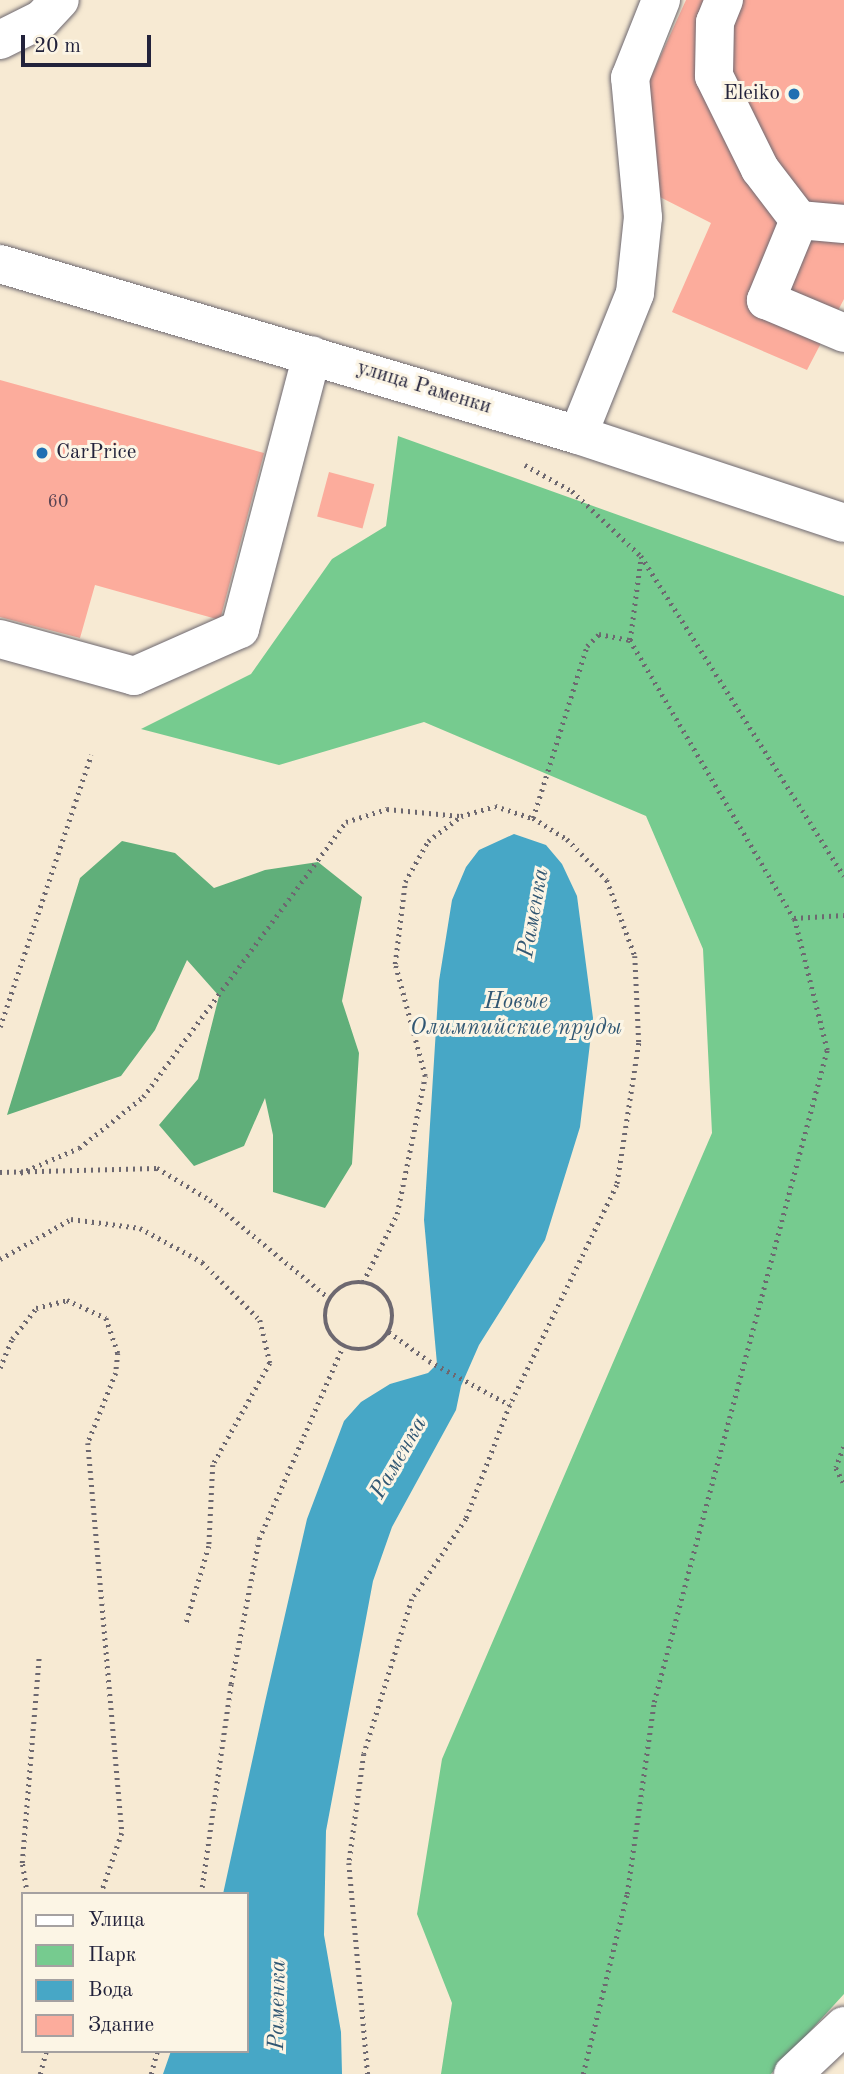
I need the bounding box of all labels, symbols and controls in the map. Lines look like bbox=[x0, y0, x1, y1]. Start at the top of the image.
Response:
scale bar bbox=[24, 21, 154, 65]
text: 20 m bbox=[34, 36, 81, 57]
place label: Eleiko bbox=[723, 81, 780, 107]
marker: Eleiko bbox=[786, 86, 802, 102]
street label: улица Раменки bbox=[354, 356, 494, 420]
place label: CarPrice bbox=[56, 440, 136, 466]
marker: CarPrice bbox=[34, 445, 50, 461]
house number: 60 bbox=[48, 491, 68, 513]
water label: Раменка bbox=[513, 866, 555, 960]
water label: Новые Олимпийские пруды bbox=[410, 988, 622, 1042]
water label: Раменка bbox=[365, 1412, 433, 1504]
legend bbox=[21, 1892, 248, 2053]
text: Улица bbox=[88, 1910, 145, 1931]
text: Парк bbox=[88, 1945, 136, 1966]
water label: Раменка bbox=[263, 1960, 293, 2050]
text: Вода bbox=[88, 1980, 133, 2001]
text: Здание bbox=[88, 2015, 154, 2036]

